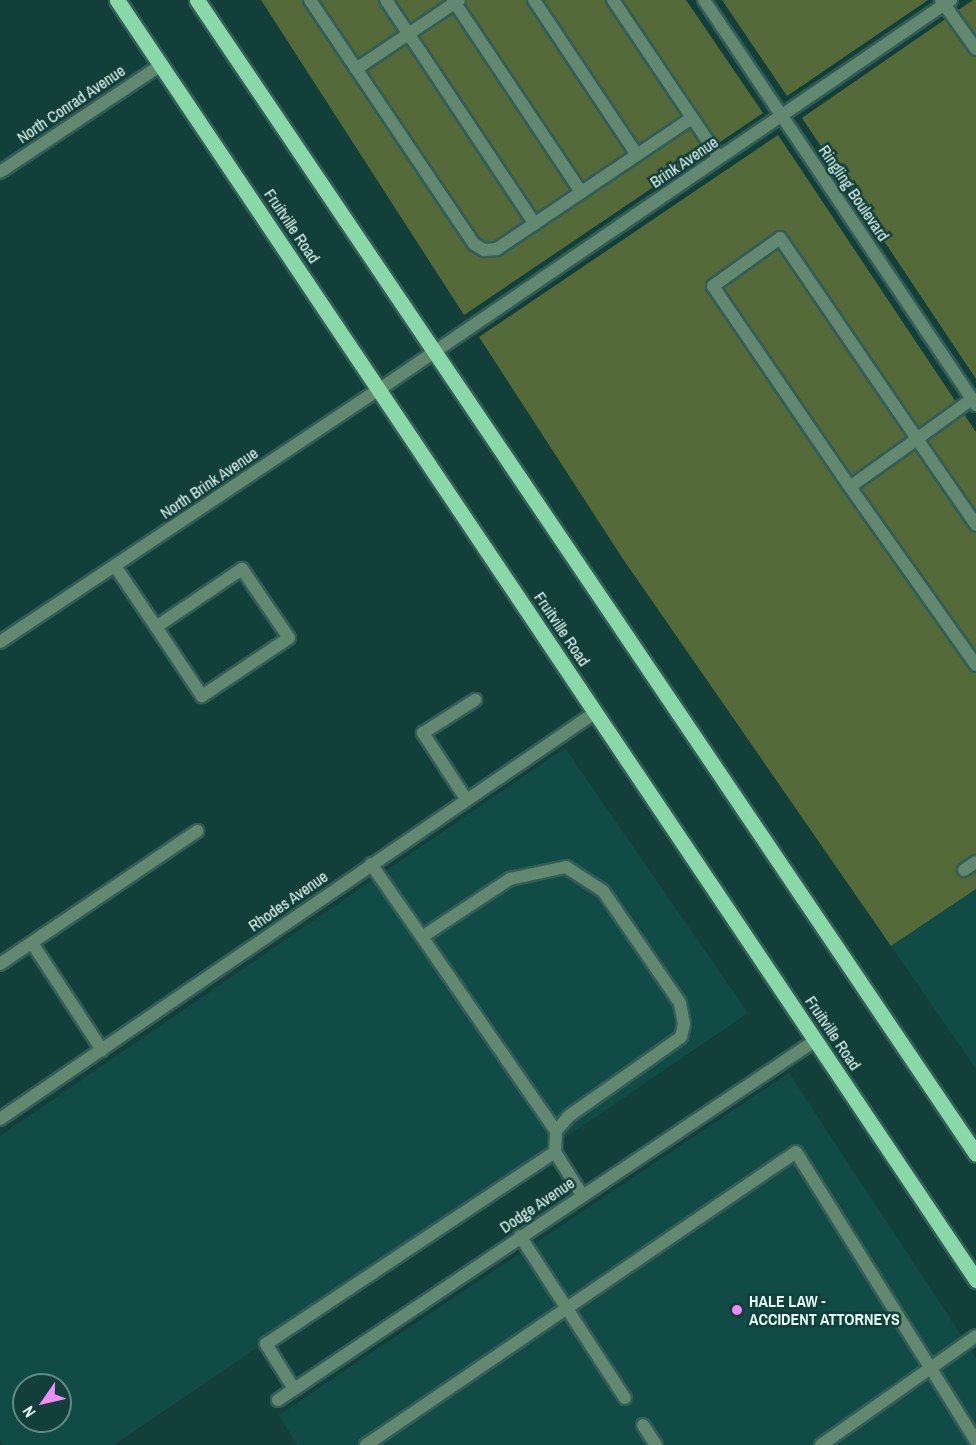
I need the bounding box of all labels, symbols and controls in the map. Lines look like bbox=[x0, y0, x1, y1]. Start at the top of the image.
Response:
street label: North Conrad Avenue bbox=[13, 61, 129, 147]
street label: Brink Avenue bbox=[646, 132, 722, 192]
street label: Ringling Boulevard bbox=[815, 141, 893, 245]
street label: Fruitville Road bbox=[260, 185, 324, 267]
street label: North Brink Avenue bbox=[156, 443, 262, 523]
street label: Fruitville Road bbox=[530, 588, 594, 670]
street label: Rhodes Avenue bbox=[244, 866, 332, 936]
street label: Fruitville Road bbox=[801, 992, 865, 1074]
street label: Dodge Avenue bbox=[496, 1173, 578, 1237]
place label: HALE LAW - ACCIDENT ATTORNEYS bbox=[749, 1291, 900, 1329]
marker: HALE LAW - ACCIDENT ATTORNEYS bbox=[730, 1303, 744, 1317]
north arrow bbox=[12, 1373, 72, 1433]
text: N bbox=[17, 1402, 41, 1422]

